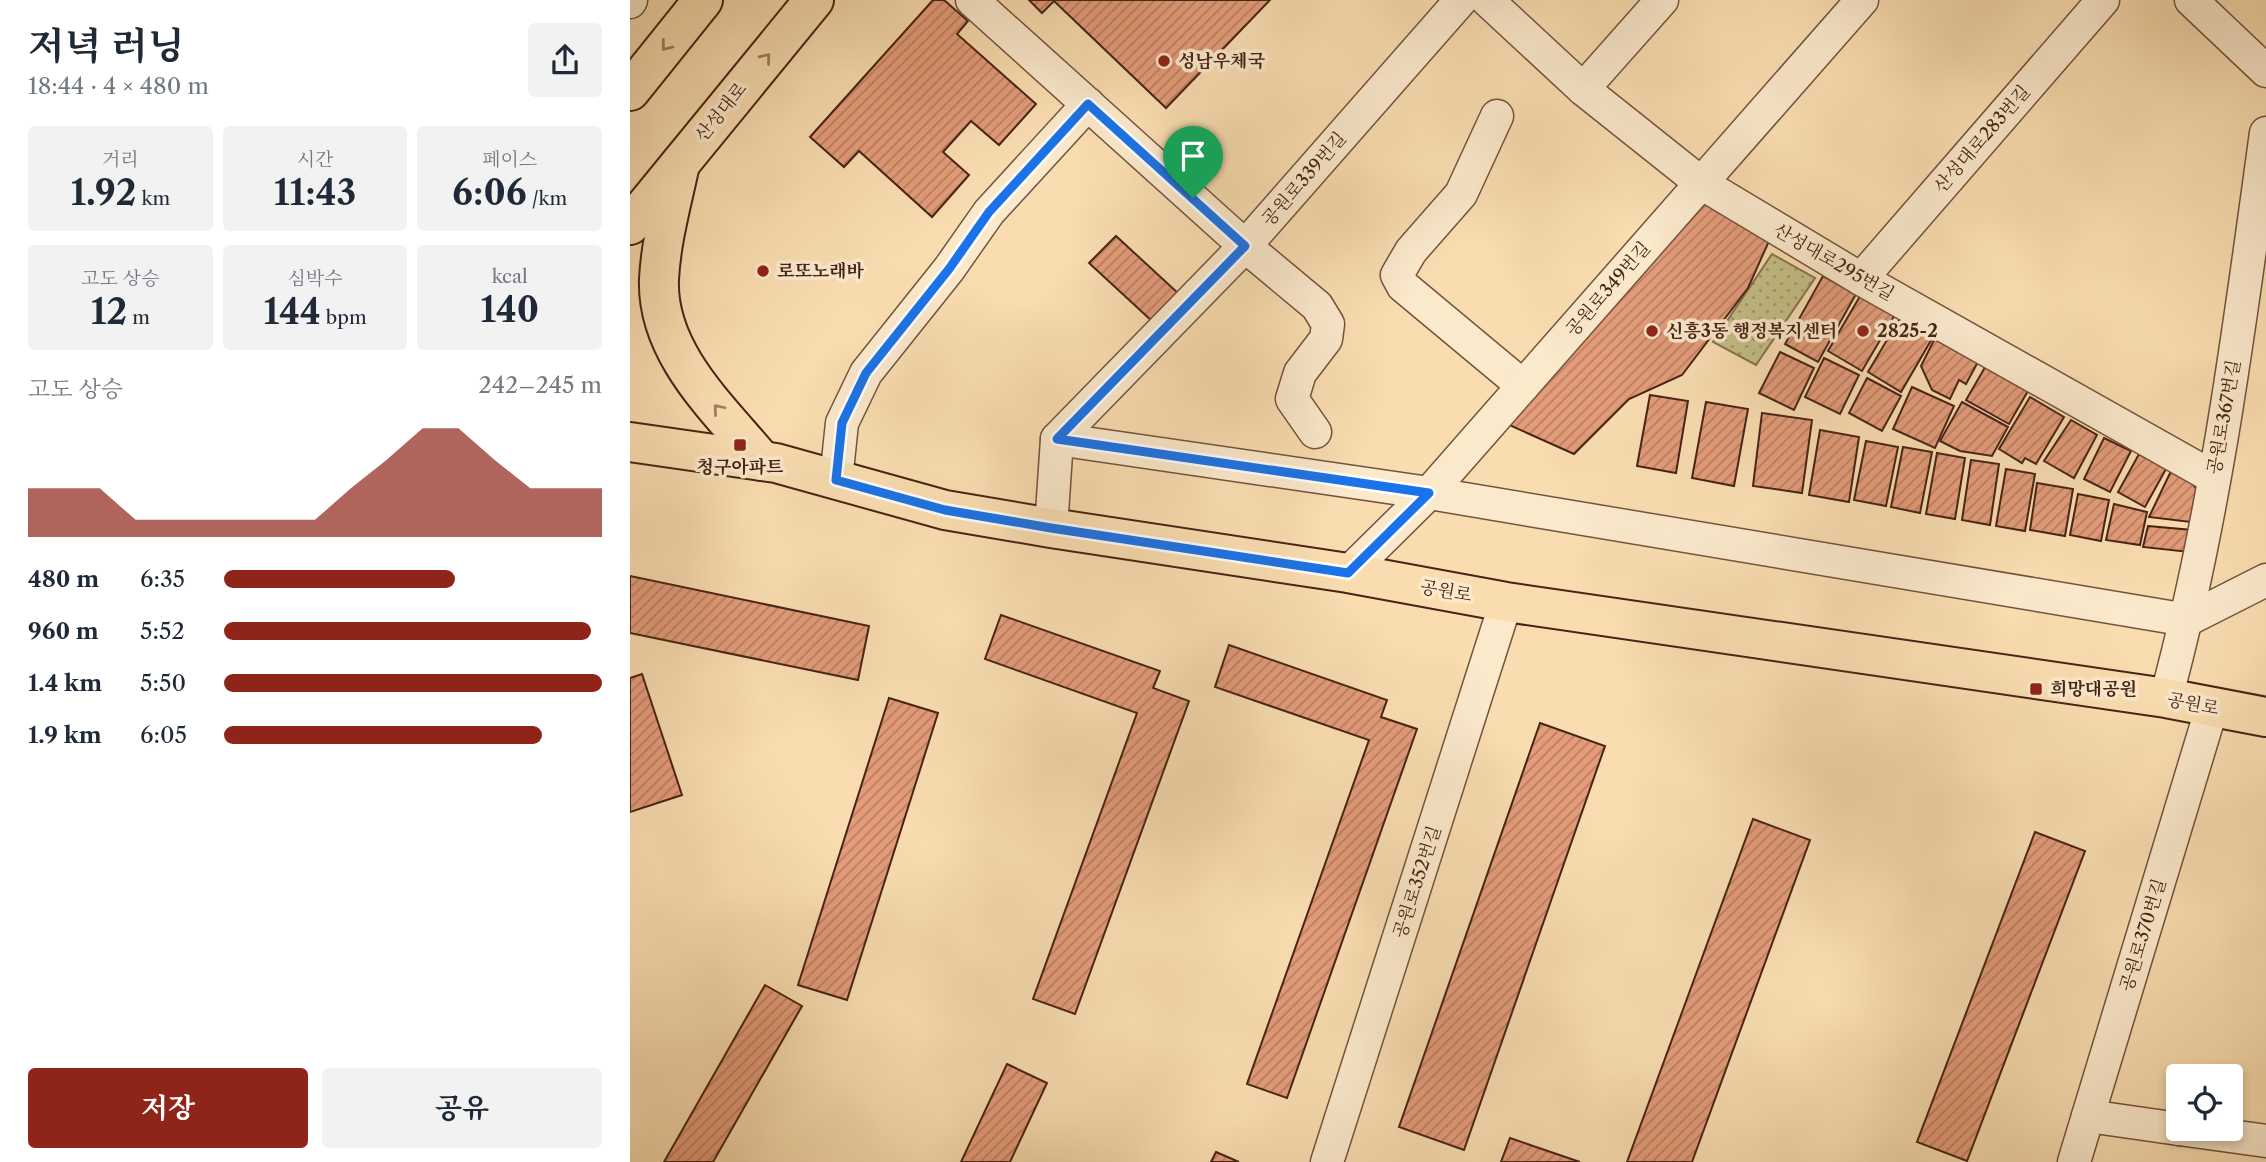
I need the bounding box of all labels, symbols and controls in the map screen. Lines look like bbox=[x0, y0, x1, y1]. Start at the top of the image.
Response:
text: 저녁 러닝 bbox=[28, 22, 184, 69]
button: share bbox=[528, 23, 602, 97]
one-way arrow bbox=[662, 38, 675, 50]
place label: 성남우체국 bbox=[1178, 50, 1266, 72]
one-way arrow bbox=[757, 53, 770, 65]
marker: 성남우체국 bbox=[1156, 53, 1172, 69]
text: 18:44 · 4 × 480 m bbox=[28, 72, 209, 100]
street label: 산성대로 bbox=[691, 78, 751, 146]
street label: 산성대로283번길 bbox=[1929, 81, 2035, 197]
pin bbox=[1163, 126, 1223, 198]
street label: 공원로339번길 bbox=[1257, 128, 1351, 230]
icon: arrive bbox=[1174, 137, 1212, 175]
text: 거리 bbox=[102, 148, 139, 171]
text: 시간 bbox=[297, 148, 333, 171]
text: 페이스 bbox=[482, 148, 537, 171]
text: 1.92 bbox=[70, 171, 137, 214]
text: 11:43 bbox=[274, 171, 356, 214]
text: 6:06 bbox=[452, 171, 527, 214]
text: km bbox=[137, 187, 170, 210]
text: /km bbox=[527, 187, 567, 210]
street label: 산성대로295번길 bbox=[1770, 219, 1898, 305]
street label: 공원로349번길 bbox=[1561, 237, 1655, 341]
place label: 로또노래바 bbox=[777, 260, 865, 282]
marker: 로또노래바 bbox=[755, 263, 771, 279]
text: kcal bbox=[492, 265, 528, 288]
text: 고도 상승 bbox=[81, 267, 160, 290]
text: 심박수 bbox=[287, 267, 343, 290]
text: 140 bbox=[480, 288, 539, 331]
text: 12 bbox=[91, 290, 127, 333]
text: 144 bbox=[263, 290, 321, 333]
text: m bbox=[127, 306, 150, 329]
text: bpm bbox=[321, 306, 367, 329]
place label: 신흥3동 행정복지센터 bbox=[1666, 320, 1837, 342]
place label: 2825-2 bbox=[1877, 320, 1938, 342]
marker: 신흥3동 행정복지센터 bbox=[1644, 323, 1660, 339]
marker: 2825-2 bbox=[1855, 323, 1871, 339]
street label: 공원로367번길 bbox=[2203, 358, 2245, 476]
text: 242–245 m bbox=[479, 371, 602, 399]
text: 고도 상승 bbox=[28, 375, 123, 403]
one-way arrow bbox=[714, 404, 726, 417]
marker: 청구아파트 bbox=[732, 437, 748, 453]
place label: 청구아파트 bbox=[697, 456, 784, 478]
text: 480 m bbox=[28, 565, 99, 593]
text: 6:35 bbox=[140, 565, 185, 593]
street label: 공원로 bbox=[1418, 576, 1474, 606]
text: 960 m bbox=[28, 617, 99, 645]
text: 5:52 bbox=[140, 617, 185, 645]
text: 1.4 km bbox=[28, 669, 102, 697]
text: 5:50 bbox=[140, 669, 186, 697]
place label: 희망대공원 bbox=[2050, 678, 2137, 700]
marker: 희망대공원 bbox=[2028, 681, 2044, 697]
street label: 공원로 bbox=[2165, 688, 2221, 720]
text: 1.9 km bbox=[28, 721, 102, 749]
text: 6:05 bbox=[140, 721, 187, 749]
street label: 공원로352번길 bbox=[1388, 823, 1446, 941]
street label: 공원로370번길 bbox=[2115, 876, 2171, 994]
map controls bbox=[2166, 1064, 2243, 1141]
button: locate bbox=[2166, 1064, 2243, 1141]
button: 저장 bbox=[28, 1068, 308, 1148]
button: 공유 bbox=[322, 1068, 602, 1148]

